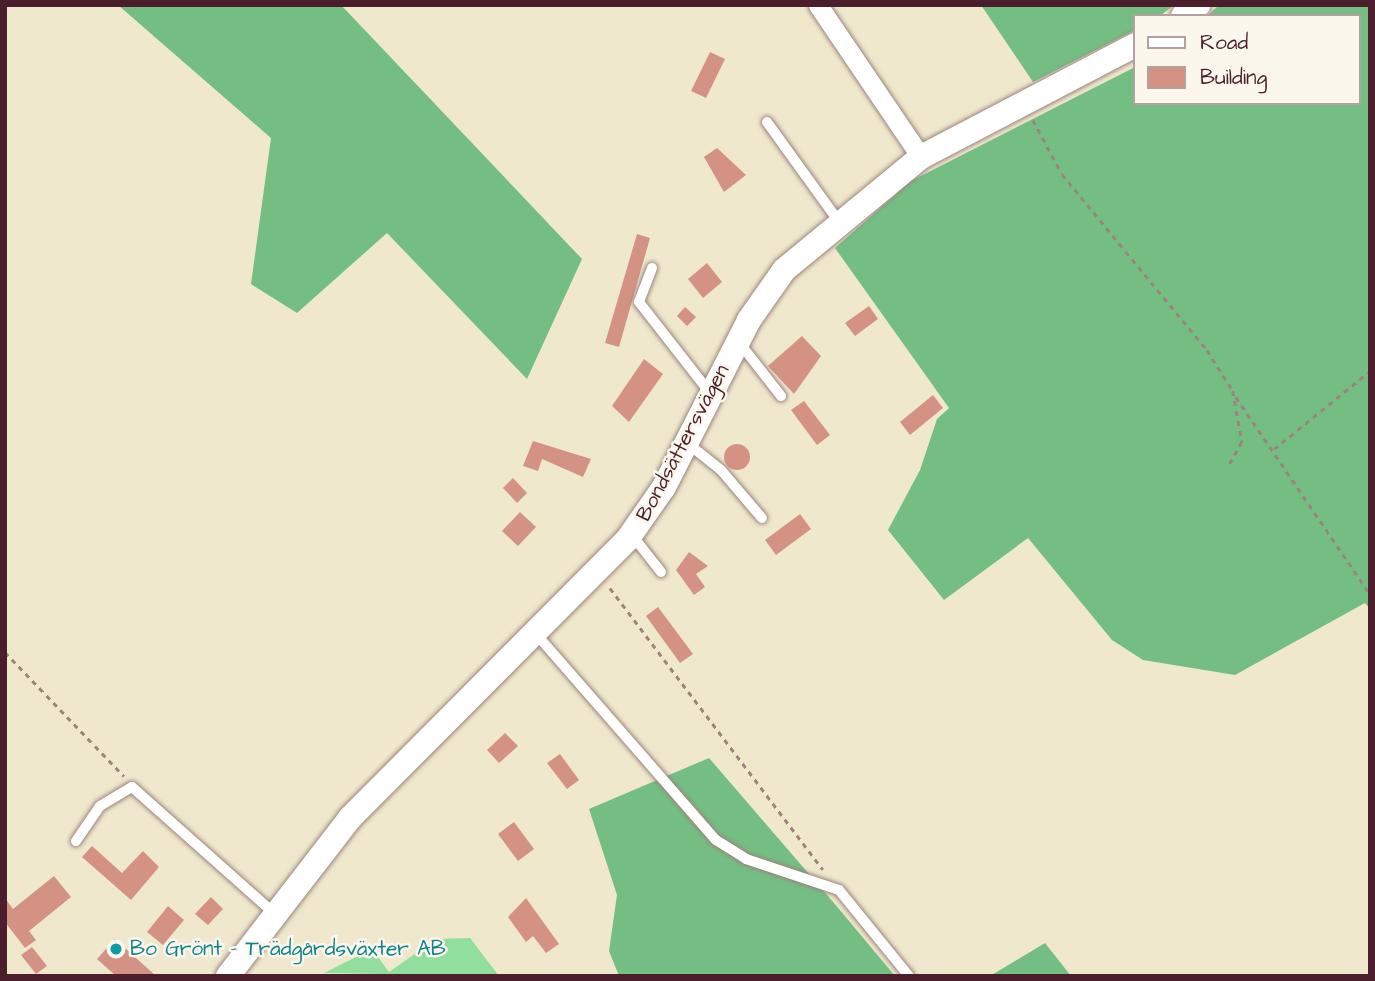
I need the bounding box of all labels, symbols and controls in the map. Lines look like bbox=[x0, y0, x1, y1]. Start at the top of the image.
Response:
legend bbox=[1134, 14, 1361, 105]
text: Road bbox=[1200, 28, 1248, 57]
text: Building bbox=[1200, 63, 1267, 92]
street label: Bondsättersvägen bbox=[631, 360, 735, 526]
place label: Bo Grönt - Trädgårdsväxter AB bbox=[130, 936, 446, 962]
marker: Bo Grönt - Trädgårdsväxter AB bbox=[108, 941, 124, 957]

